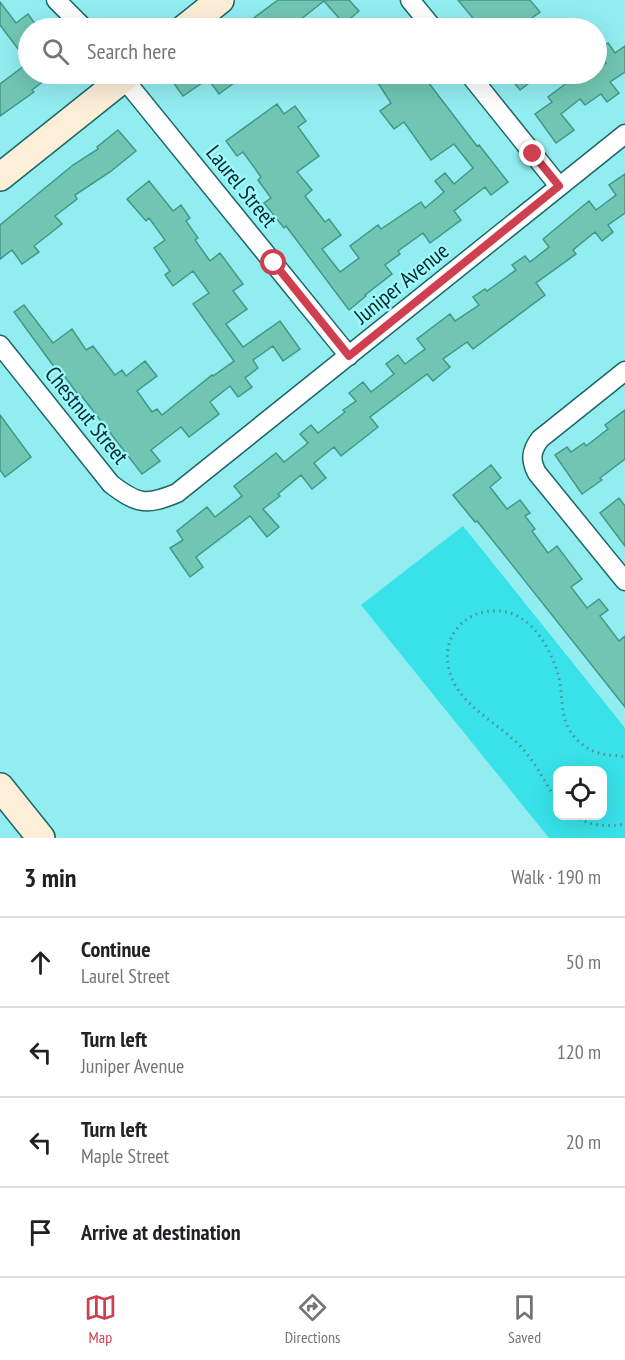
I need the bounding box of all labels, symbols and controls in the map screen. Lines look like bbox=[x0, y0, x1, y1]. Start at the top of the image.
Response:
search box bbox=[18, 18, 607, 84]
icon: search bbox=[39, 35, 72, 68]
text: Search here bbox=[87, 37, 176, 65]
street label: Laurel Street bbox=[200, 139, 284, 233]
route end bbox=[519, 140, 545, 166]
street label: Juniper Avenue bbox=[347, 236, 454, 330]
route start bbox=[260, 249, 286, 275]
street label: Chestnut Street bbox=[39, 360, 135, 470]
map controls bbox=[553, 766, 607, 820]
button: locate bbox=[553, 766, 607, 820]
text: 3 min bbox=[24, 861, 77, 894]
text: Walk · 190 m bbox=[511, 864, 601, 890]
text: Continue bbox=[81, 935, 151, 963]
icon: ahead bbox=[24, 946, 57, 979]
text: 50 m bbox=[566, 949, 601, 975]
text: Laurel Street bbox=[81, 963, 170, 989]
text: Turn left bbox=[81, 1025, 147, 1053]
icon: left bbox=[24, 1036, 57, 1069]
text: 120 m bbox=[557, 1039, 601, 1065]
text: Juniper Avenue bbox=[81, 1053, 184, 1079]
text: Turn left bbox=[81, 1115, 147, 1143]
icon: left bbox=[24, 1126, 57, 1159]
text: 20 m bbox=[566, 1129, 601, 1155]
text: Maple Street bbox=[81, 1143, 169, 1169]
icon: arrive bbox=[24, 1216, 57, 1249]
text: Arrive at destination bbox=[81, 1218, 241, 1246]
tab: Map bbox=[84, 1291, 117, 1347]
tab: Directions bbox=[285, 1291, 340, 1347]
tab: Saved bbox=[508, 1291, 541, 1347]

